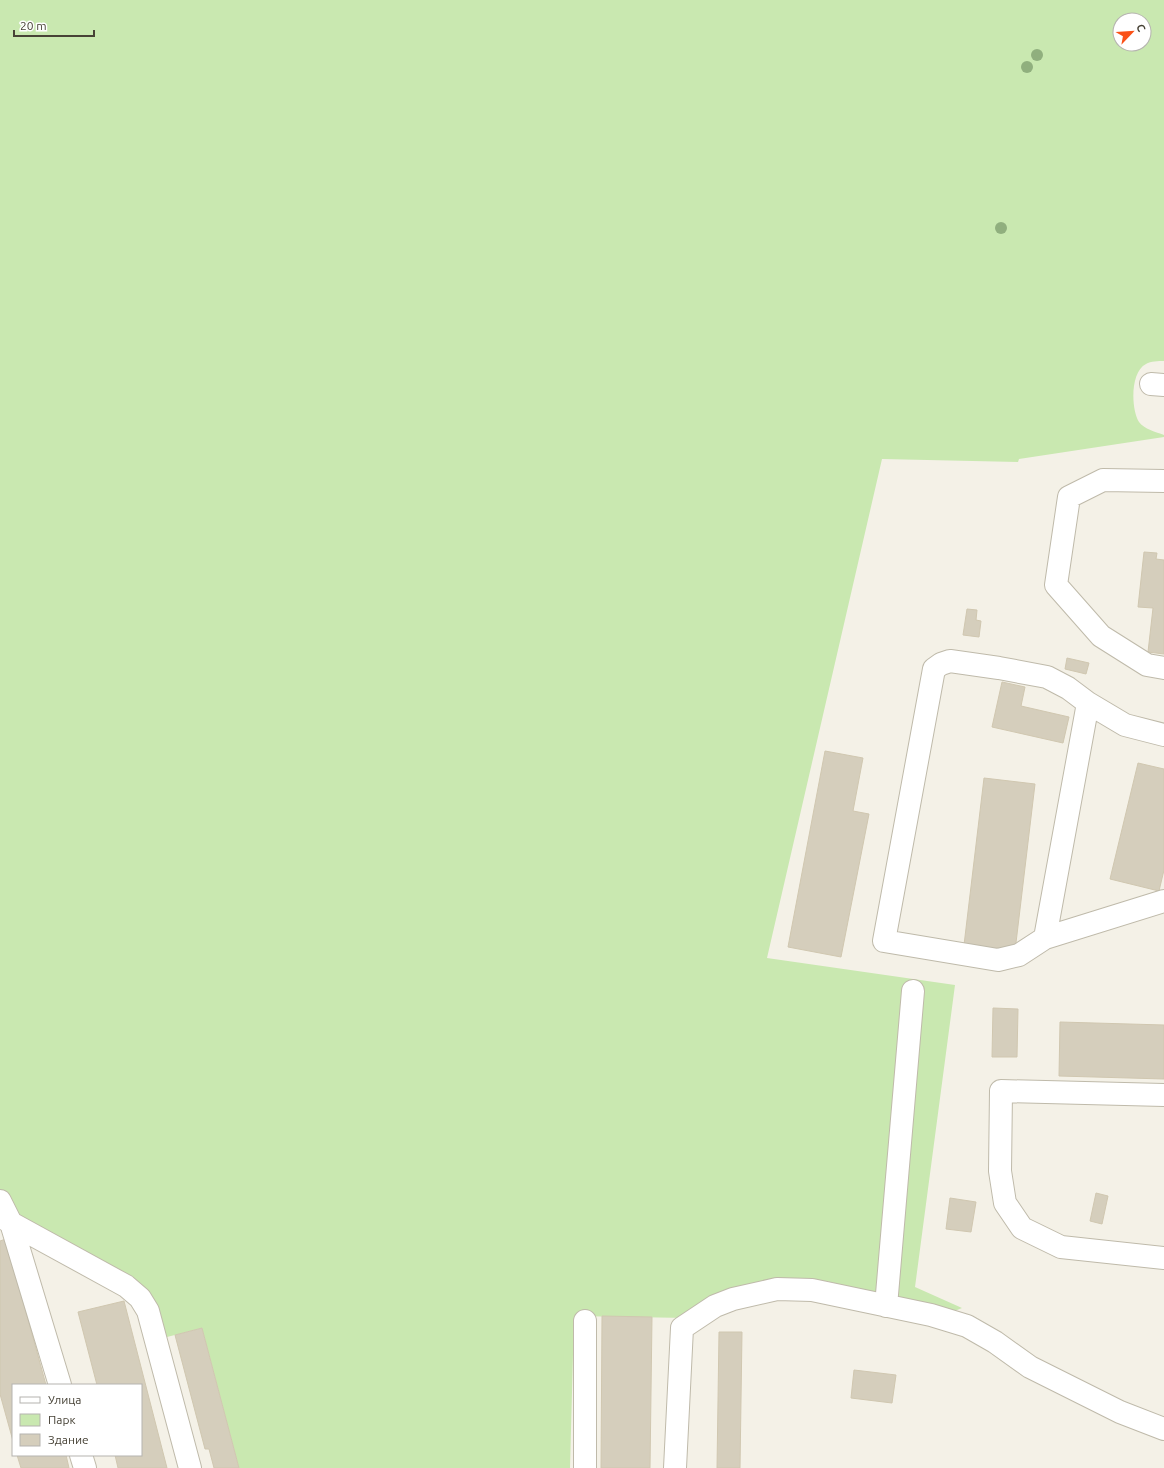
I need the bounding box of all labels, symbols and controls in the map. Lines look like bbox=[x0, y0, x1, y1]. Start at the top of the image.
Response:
scale bar bbox=[14, 12, 94, 38]
north arrow bbox=[1112, 12, 1152, 52]
text: 20 m bbox=[20, 19, 47, 32]
text: С bbox=[1134, 22, 1148, 33]
legend bbox=[12, 1384, 142, 1456]
text: Улица bbox=[48, 1393, 81, 1406]
text: Парк bbox=[48, 1413, 76, 1426]
text: Здание bbox=[48, 1433, 89, 1446]

